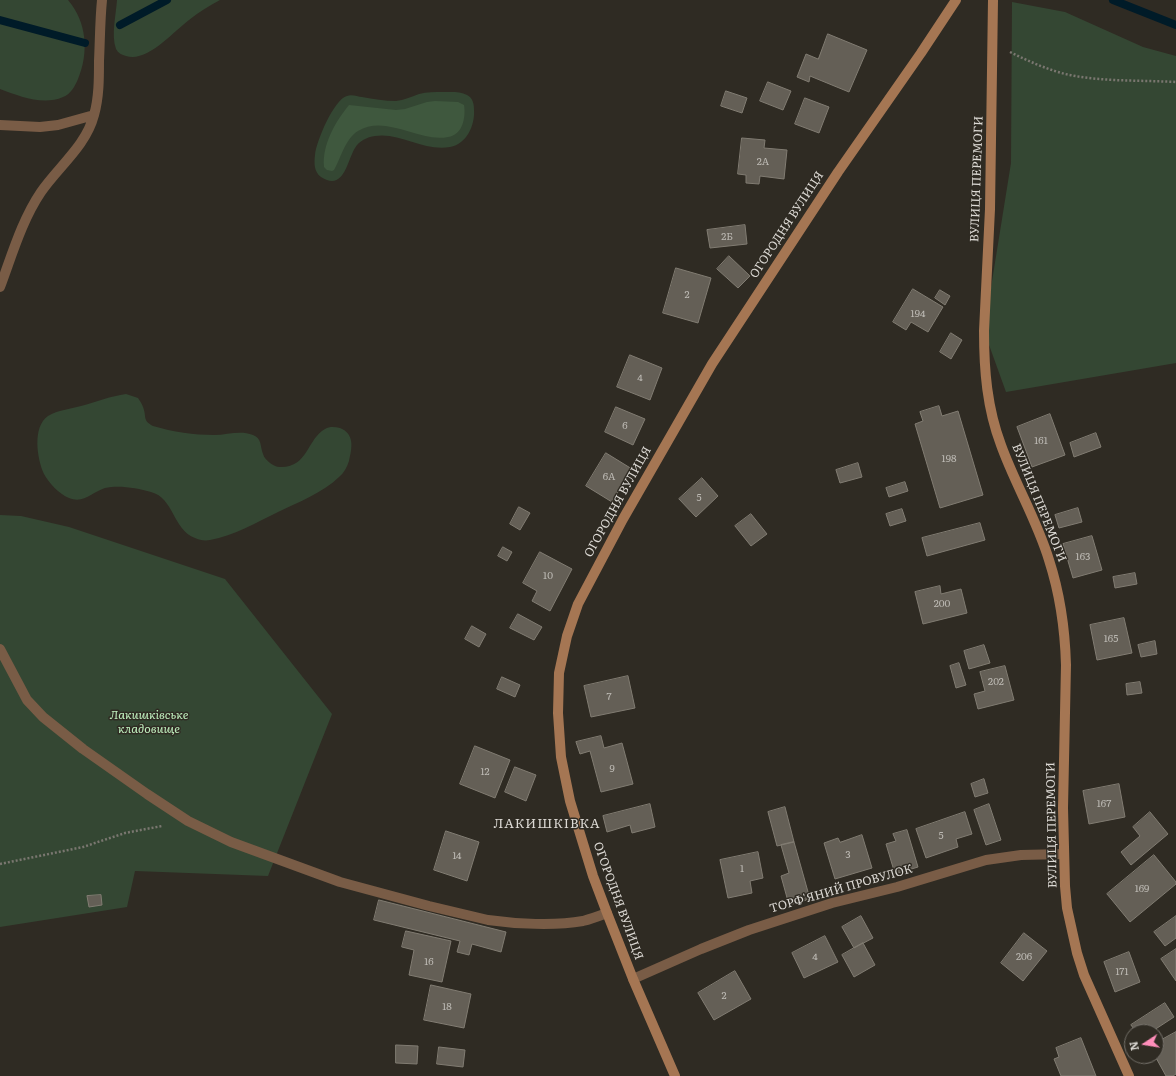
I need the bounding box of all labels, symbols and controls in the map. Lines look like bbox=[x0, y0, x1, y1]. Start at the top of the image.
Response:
street label: ВУЛИЦЯ ПЕРЕМОГИ bbox=[968, 116, 986, 242]
house number: 2А bbox=[757, 156, 769, 168]
street label: ОГОРОДНЯ ВУЛИЦЯ bbox=[747, 169, 827, 281]
house number: 2Б bbox=[721, 231, 733, 243]
house number: 2 bbox=[684, 289, 690, 301]
house number: 194 bbox=[911, 308, 925, 320]
house number: 4 bbox=[637, 372, 643, 384]
house number: 6 bbox=[622, 420, 628, 432]
house number: 161 bbox=[1034, 435, 1048, 447]
street label: ВУЛИЦЯ ПЕРЕМОГИ bbox=[1009, 442, 1069, 564]
street label: ОГОРОДНЯ ВУЛИЦЯ bbox=[582, 444, 654, 560]
house number: 198 bbox=[942, 453, 956, 465]
house number: 6А bbox=[603, 471, 615, 483]
house number: 5 bbox=[696, 492, 702, 504]
house number: 163 bbox=[1076, 551, 1090, 563]
house number: 10 bbox=[543, 570, 553, 582]
house number: 200 bbox=[934, 598, 950, 610]
house number: 165 bbox=[1104, 633, 1118, 645]
house number: 202 bbox=[988, 676, 1004, 688]
house number: 7 bbox=[606, 691, 612, 703]
park label: Лакишківське кладовище bbox=[110, 708, 188, 736]
street label: ВУЛИЦЯ ПЕРЕМОГИ bbox=[1044, 762, 1060, 888]
house number: 9 bbox=[609, 763, 615, 775]
house number: 12 bbox=[480, 766, 490, 778]
house number: 167 bbox=[1097, 798, 1111, 810]
district label: ЛАКИШКІВКА bbox=[493, 816, 601, 832]
house number: 5 bbox=[938, 830, 944, 842]
street label: ОГОРОДНЯ ВУЛИЦЯ bbox=[590, 840, 646, 962]
house number: 3 bbox=[845, 849, 851, 861]
house number: 14 bbox=[452, 850, 462, 862]
street label: ТОРФ'ЯНИЙ ПРОВУЛОК bbox=[768, 862, 914, 916]
house number: 1 bbox=[740, 863, 744, 875]
house number: 169 bbox=[1135, 883, 1149, 895]
house number: 4 bbox=[812, 951, 818, 963]
house number: 206 bbox=[1016, 951, 1032, 963]
house number: 16 bbox=[424, 956, 434, 968]
house number: 171 bbox=[1116, 966, 1128, 978]
house number: 2 bbox=[721, 990, 727, 1002]
house number: 18 bbox=[442, 1001, 452, 1013]
north arrow bbox=[1124, 1024, 1164, 1064]
text: N bbox=[1124, 1040, 1142, 1052]

